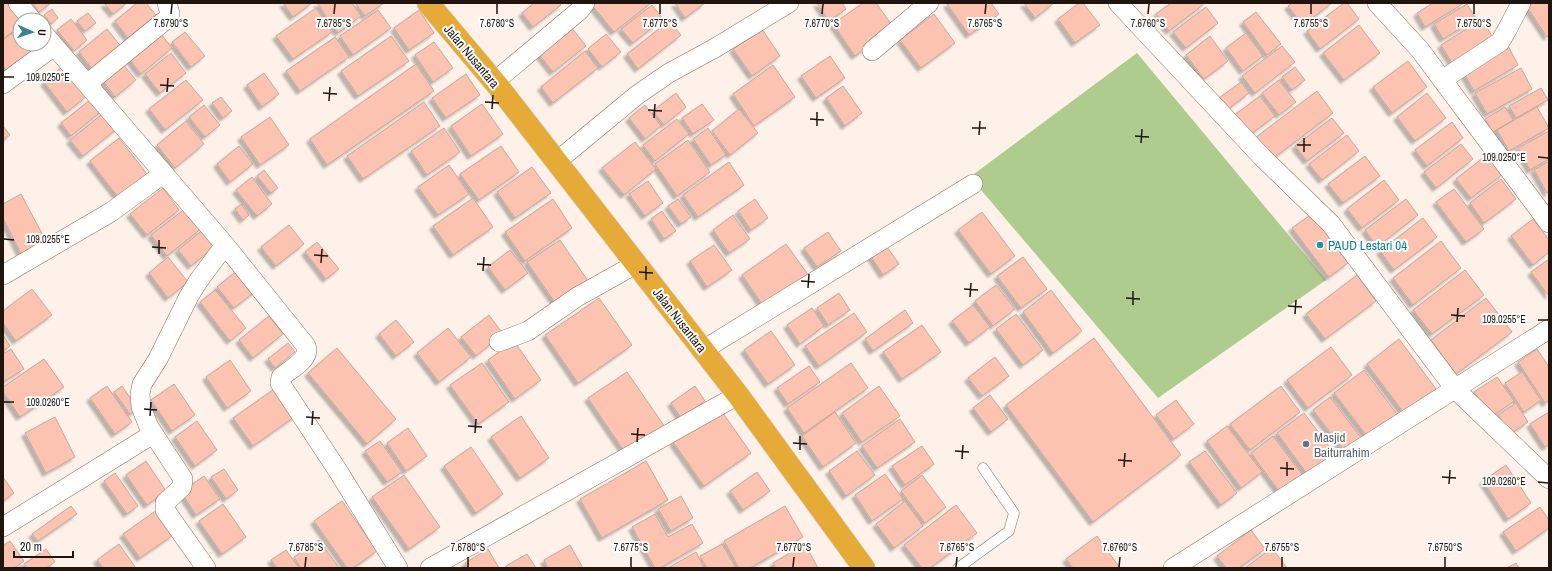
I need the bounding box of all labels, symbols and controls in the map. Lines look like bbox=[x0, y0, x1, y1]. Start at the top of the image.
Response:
north arrow bbox=[12, 12, 52, 52]
text: 7.6790°S bbox=[154, 17, 189, 30]
text: 7.6785°S bbox=[317, 17, 352, 30]
text: 7.6780°S bbox=[480, 17, 515, 30]
text: 7.6775°S bbox=[643, 17, 678, 30]
text: 7.6770°S bbox=[805, 17, 840, 30]
text: 7.6765°S bbox=[968, 17, 1003, 30]
text: 7.6760°S bbox=[1131, 17, 1166, 30]
text: 7.6755°S bbox=[1294, 17, 1329, 30]
text: 7.6750°S bbox=[1457, 17, 1492, 30]
street label: Jalan Nusantara bbox=[440, 21, 503, 92]
text: U bbox=[35, 29, 49, 36]
text: 109.0250°E bbox=[26, 71, 70, 84]
text: 109.0250°E bbox=[1482, 151, 1526, 164]
text: 109.0255°E bbox=[26, 233, 70, 246]
place label: PAUD Lestari 04 bbox=[1328, 237, 1407, 254]
marker: PAUD Lestari 04 bbox=[1315, 240, 1325, 250]
street label: Jalan Nusantara bbox=[649, 284, 710, 356]
text: 109.0255°E bbox=[1482, 313, 1526, 326]
text: 109.0260°E bbox=[26, 396, 70, 409]
place label: Masjid Baiturrahim bbox=[1314, 429, 1370, 461]
marker: Masjid Baiturrahim bbox=[1301, 439, 1311, 449]
text: 109.0260°E bbox=[1482, 475, 1526, 488]
scale bar bbox=[14, 533, 73, 559]
text: 20 m bbox=[20, 539, 42, 555]
text: 7.6785°S bbox=[289, 541, 324, 554]
text: 7.6780°S bbox=[451, 541, 486, 554]
text: 7.6775°S bbox=[614, 541, 649, 554]
text: 7.6770°S bbox=[777, 541, 812, 554]
text: 7.6765°S bbox=[940, 541, 975, 554]
text: 7.6760°S bbox=[1103, 541, 1138, 554]
text: 7.6755°S bbox=[1265, 541, 1300, 554]
text: 7.6750°S bbox=[1428, 541, 1463, 554]

